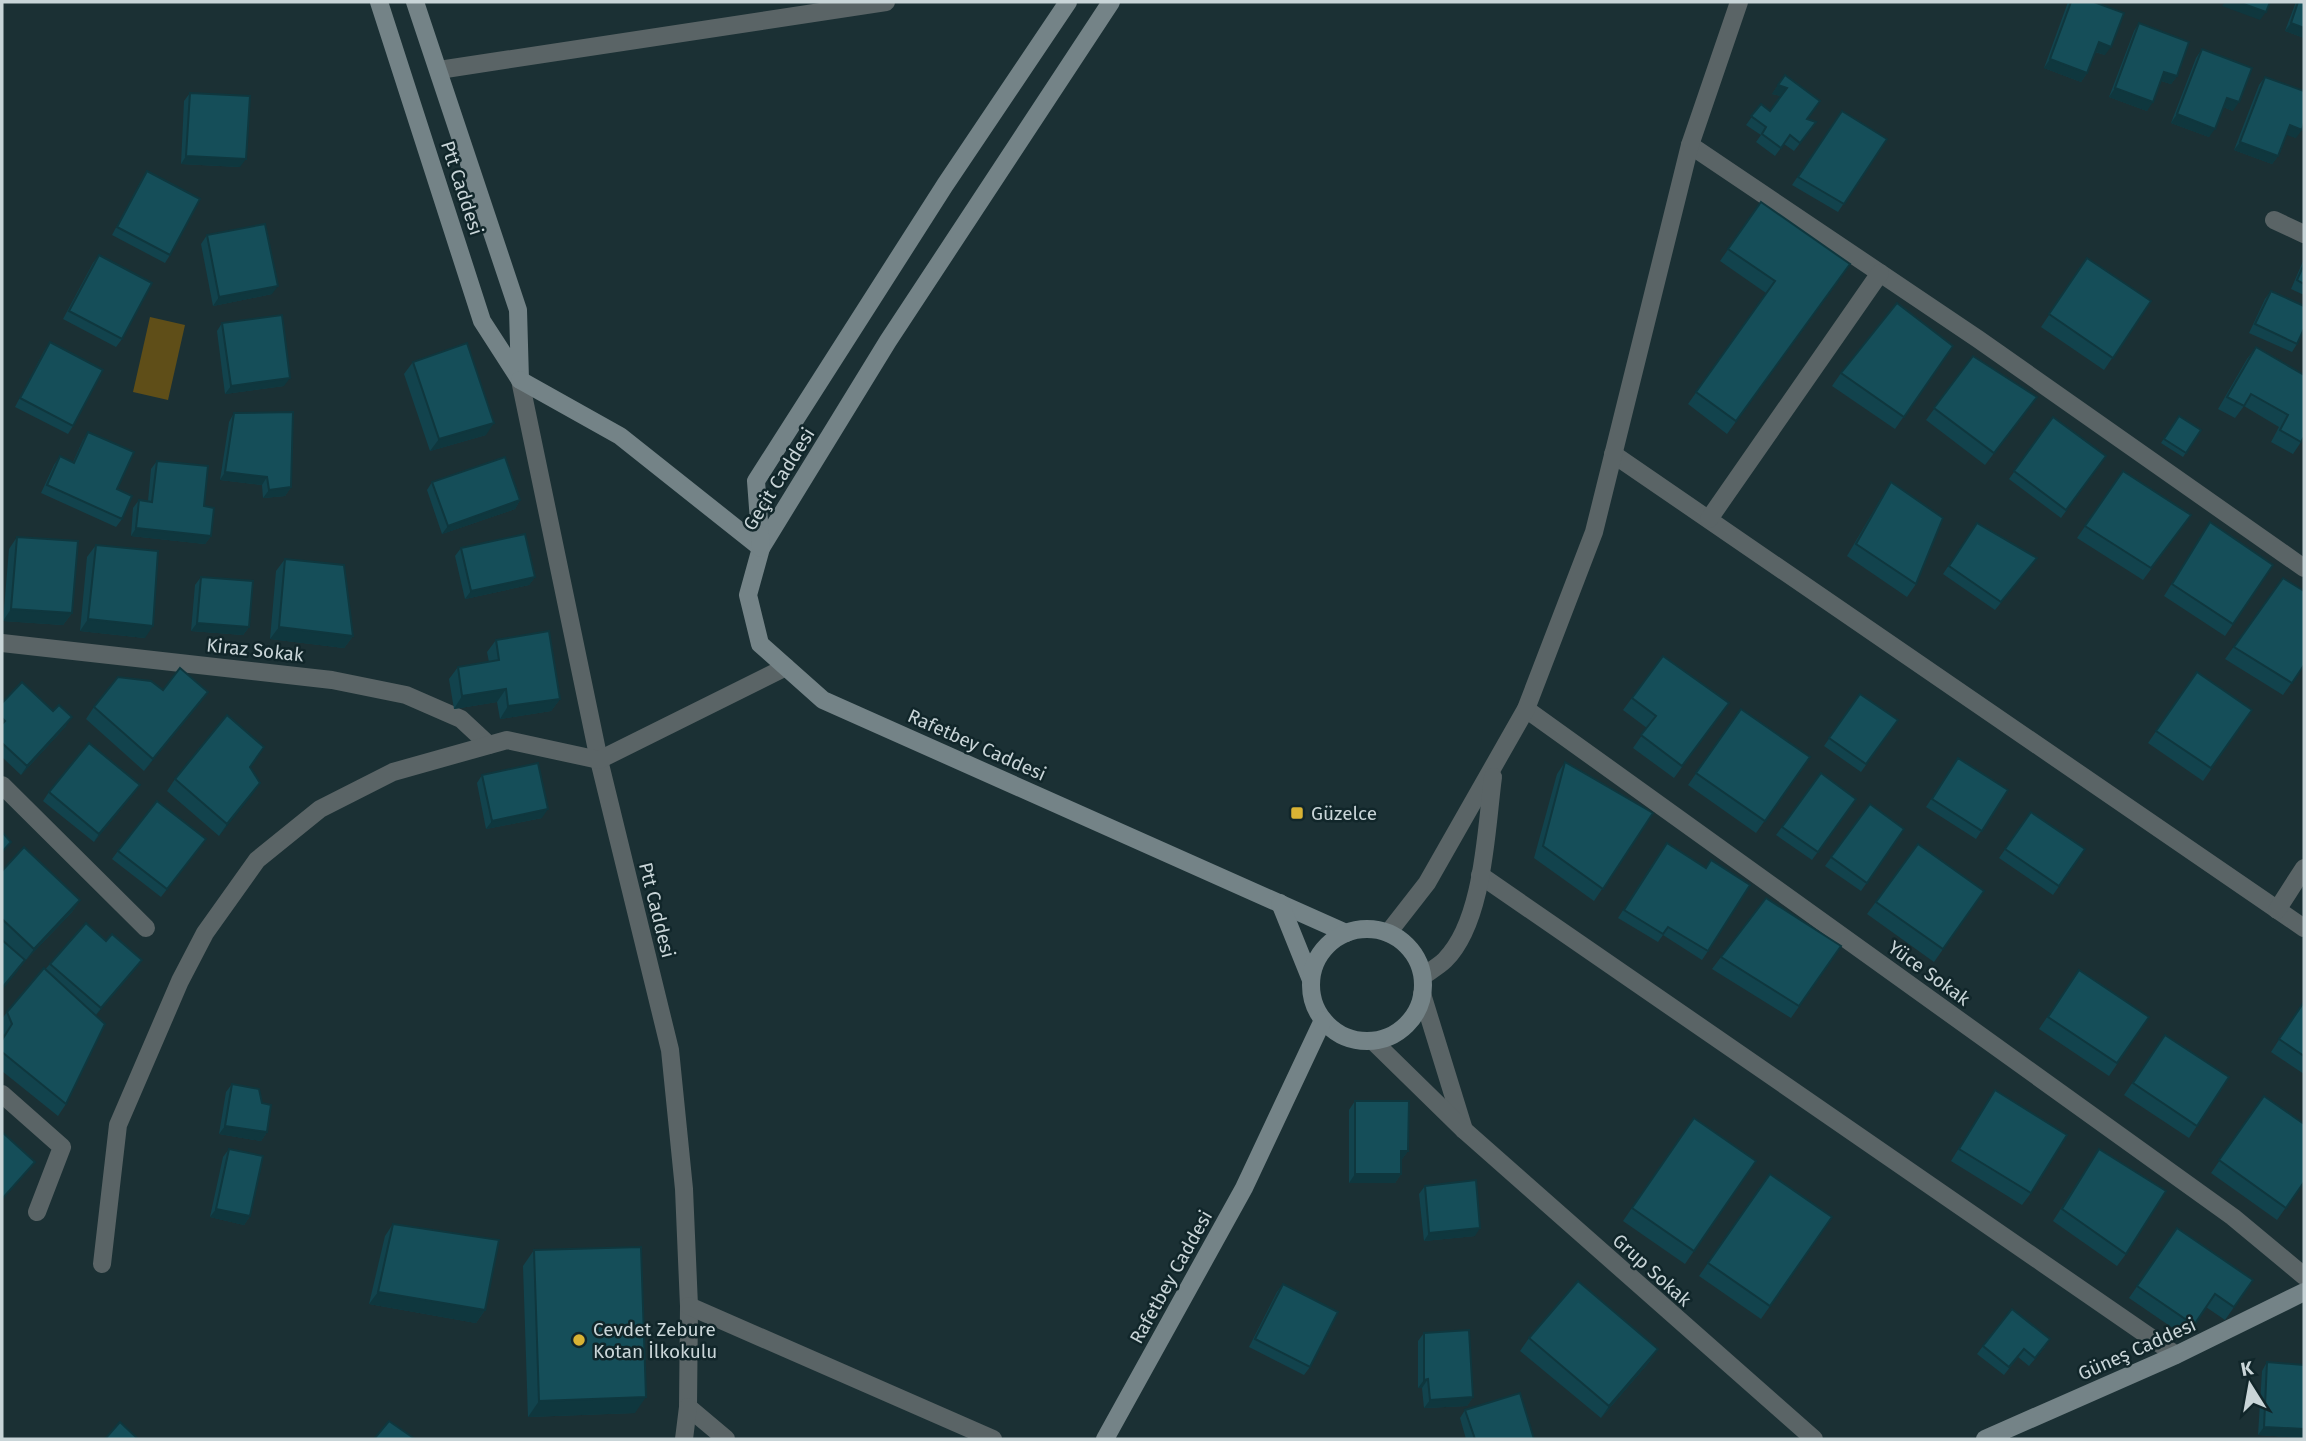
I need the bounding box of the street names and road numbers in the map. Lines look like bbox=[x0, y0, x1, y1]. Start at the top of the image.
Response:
street label: Ptt Caddesi bbox=[436, 138, 488, 238]
street label: Geçit Caddesi bbox=[738, 423, 820, 535]
street label: Kiraz Sokak bbox=[205, 633, 305, 667]
street label: Rafetbey Caddesi bbox=[904, 704, 1050, 786]
street label: Ptt Caddesi bbox=[634, 860, 680, 960]
street label: Yüce Sokak bbox=[1884, 936, 1975, 1011]
street label: Rafetbey Caddesi bbox=[1125, 1206, 1217, 1348]
street label: Grup Sokak bbox=[1608, 1229, 1696, 1311]
street label: Güneş Caddesi bbox=[2075, 1313, 2199, 1385]

